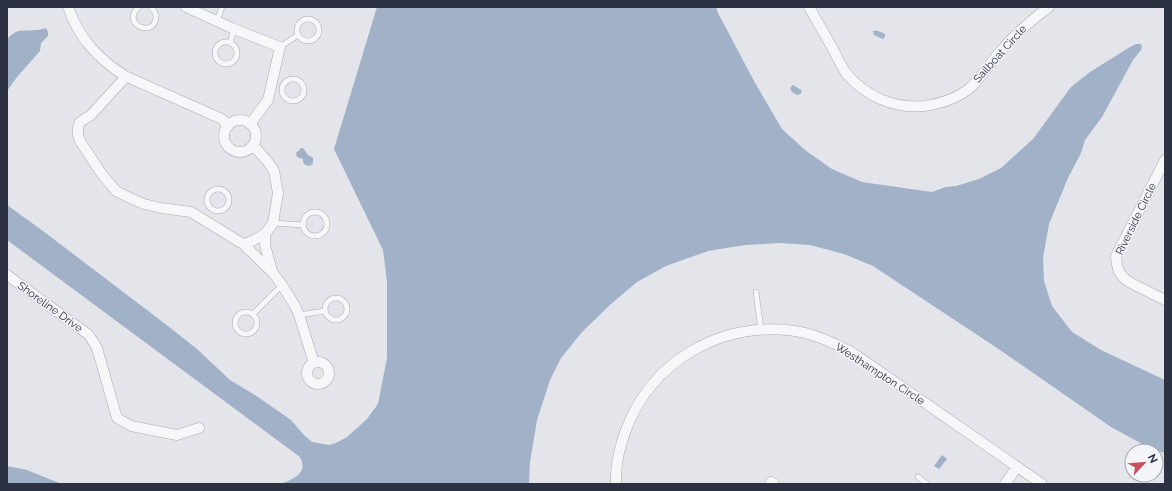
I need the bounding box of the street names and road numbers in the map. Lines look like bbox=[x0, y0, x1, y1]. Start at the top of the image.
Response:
street label: Sailboat Circle bbox=[971, 22, 1030, 85]
street label: Riverside Circle bbox=[1113, 180, 1159, 257]
street label: Shoreline Drive bbox=[15, 279, 85, 335]
street label: Westhampton Circle bbox=[833, 340, 928, 408]

